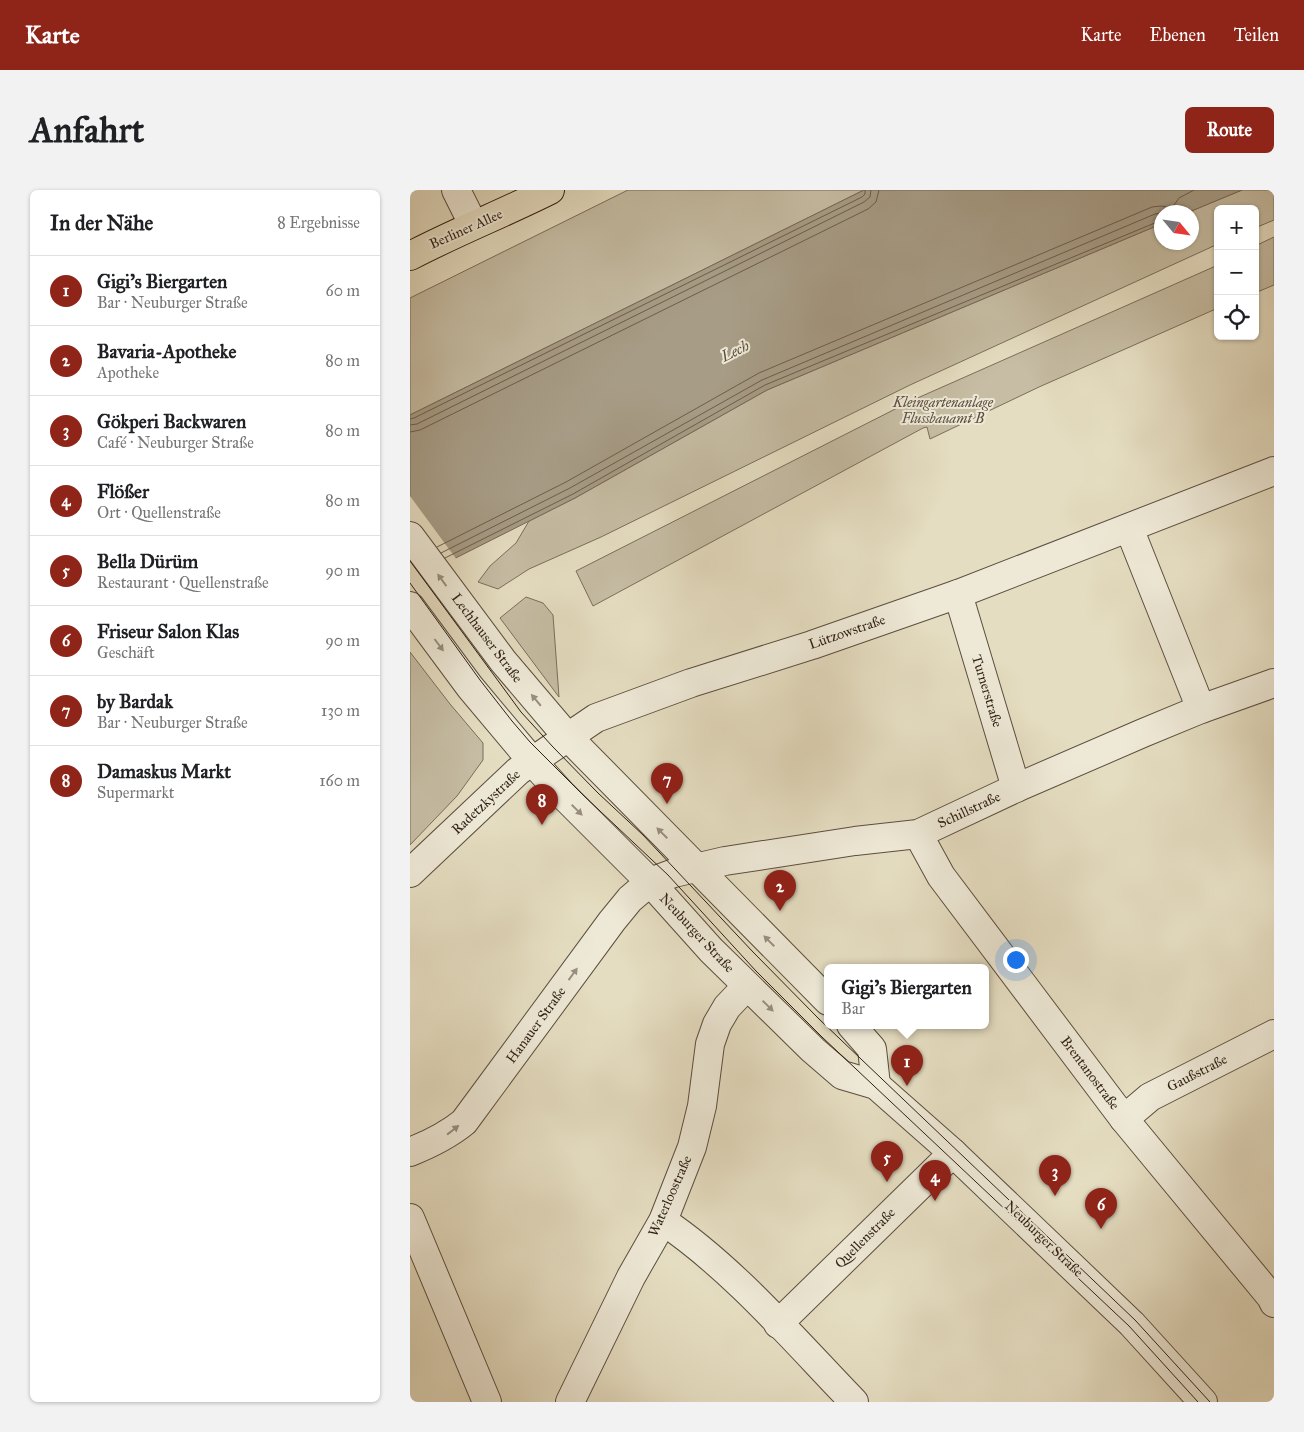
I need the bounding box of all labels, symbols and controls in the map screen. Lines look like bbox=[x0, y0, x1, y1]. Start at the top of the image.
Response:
text: Karte bbox=[25, 20, 80, 50]
text: Karte bbox=[1081, 24, 1122, 46]
text: Ebenen bbox=[1150, 24, 1206, 46]
text: Teilen bbox=[1234, 24, 1279, 46]
button: Route bbox=[1185, 107, 1274, 153]
text: Anfahrt bbox=[30, 109, 144, 152]
street label: Berliner Allee bbox=[427, 205, 505, 253]
north arrow bbox=[1154, 205, 1199, 250]
map controls bbox=[1214, 205, 1259, 340]
button: + bbox=[1214, 205, 1259, 250]
text: In der Nähe bbox=[50, 210, 153, 236]
text: 8 Ergebnisse bbox=[277, 213, 360, 232]
button: − bbox=[1214, 250, 1259, 295]
text: Gigi's Biergarten bbox=[97, 270, 227, 293]
text: 1 bbox=[63, 281, 69, 300]
text: 60 m bbox=[326, 281, 360, 300]
text: Bar · Neuburger Straße bbox=[97, 293, 248, 312]
button: locate bbox=[1214, 295, 1259, 340]
water label: Lech bbox=[717, 336, 753, 366]
text: Bavaria-Apotheke bbox=[97, 340, 236, 363]
text: 2 bbox=[62, 351, 70, 370]
text: 80 m bbox=[325, 351, 360, 370]
text: Apotheke bbox=[97, 363, 159, 382]
park label: Kleingartenanlage Flussbauamt B bbox=[892, 394, 994, 427]
text: Gökperi Backwaren bbox=[97, 410, 246, 433]
text: 3 bbox=[63, 421, 69, 440]
text: 80 m bbox=[325, 421, 360, 440]
text: Café · Neuburger Straße bbox=[97, 433, 254, 452]
text: Flößer bbox=[97, 480, 149, 503]
text: 4 bbox=[62, 491, 70, 510]
text: 80 m bbox=[325, 491, 360, 510]
text: Ort · Quellenstraße bbox=[97, 503, 221, 522]
text: Bella Dürüm bbox=[97, 550, 198, 573]
text: 5 bbox=[62, 561, 70, 580]
text: 90 m bbox=[325, 561, 360, 580]
text: Restaurant · Quellenstraße bbox=[97, 573, 269, 592]
one-way arrow bbox=[437, 574, 448, 587]
street label: Lechhauser Straße bbox=[448, 590, 526, 686]
street label: Lützowstraße bbox=[806, 611, 888, 653]
text: Friseur Salon Klas bbox=[97, 620, 239, 643]
text: 6 bbox=[62, 631, 70, 650]
text: 90 m bbox=[325, 631, 360, 650]
one-way arrow bbox=[434, 638, 444, 652]
text: Geschäft bbox=[97, 643, 155, 662]
street label: Turnerstraße bbox=[968, 653, 1006, 730]
text: by Bardak bbox=[97, 690, 173, 713]
one-way arrow bbox=[530, 694, 541, 707]
text: 7 bbox=[62, 701, 70, 720]
text: 130 m bbox=[321, 701, 360, 720]
text: Bar · Neuburger Straße bbox=[97, 713, 248, 732]
text: Damaskus Markt bbox=[97, 760, 231, 783]
pin: 7 bbox=[651, 763, 683, 804]
street label: Radetzkystraße bbox=[448, 766, 524, 838]
text: 8 bbox=[62, 771, 70, 790]
text: 160 m bbox=[319, 771, 360, 790]
text: Supermarkt bbox=[97, 783, 175, 802]
pin: 8 bbox=[526, 784, 558, 825]
street label: Schillstraße bbox=[935, 788, 1003, 832]
one-way arrow bbox=[571, 803, 583, 815]
one-way arrow bbox=[656, 827, 668, 839]
pin: 2 bbox=[764, 870, 796, 911]
street label: Neuburger Straße bbox=[656, 890, 738, 976]
one-way arrow bbox=[764, 935, 776, 947]
your location bbox=[1003, 947, 1029, 973]
popup bbox=[824, 964, 989, 1029]
one-way arrow bbox=[568, 967, 578, 981]
text: Gigi's Biergarten bbox=[841, 976, 972, 999]
street label: Hanauer Straße bbox=[503, 983, 570, 1067]
text: Bar bbox=[841, 999, 865, 1018]
one-way arrow bbox=[762, 1000, 774, 1012]
street label: Brentanostraße bbox=[1057, 1033, 1123, 1113]
pin: 1 bbox=[891, 1045, 923, 1086]
street label: Gaußstraße bbox=[1164, 1051, 1230, 1095]
one-way arrow bbox=[447, 1125, 460, 1136]
pin: 5 bbox=[871, 1141, 903, 1182]
street label: Waterloostraße bbox=[645, 1153, 695, 1239]
pin: 3 bbox=[1039, 1155, 1071, 1196]
pin: 4 bbox=[919, 1160, 951, 1201]
pin: 6 bbox=[1085, 1188, 1117, 1229]
street label: Neuburger Straße bbox=[1001, 1197, 1087, 1281]
street label: Quellenstraße bbox=[831, 1204, 899, 1272]

